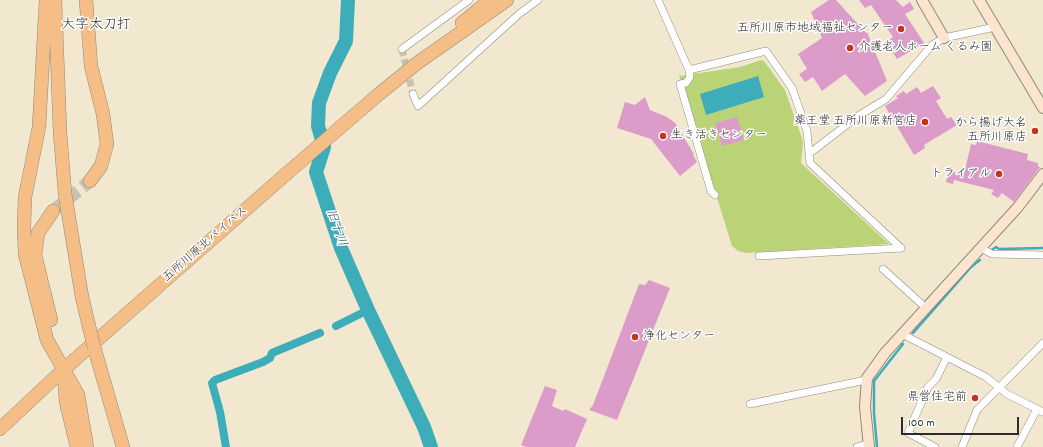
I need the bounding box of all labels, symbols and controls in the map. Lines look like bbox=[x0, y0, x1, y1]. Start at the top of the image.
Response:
district label: 大字太刀打 bbox=[61, 18, 131, 34]
place label: 五所川原市地域福祉センター bbox=[737, 22, 893, 36]
marker: 五所川原市地域福祉センター bbox=[896, 24, 906, 34]
place label: 介護老人ホーム くるみ園 bbox=[858, 41, 993, 55]
marker: 介護老人ホーム くるみ園 bbox=[845, 43, 855, 53]
place label: 薬王堂 五所川原新宮店 bbox=[794, 115, 917, 129]
marker: 薬王堂 五所川原新宮店 bbox=[920, 117, 930, 127]
place label: から揚げ大名 五所川原店 bbox=[955, 117, 1027, 145]
marker: から揚げ大名 五所川原店 bbox=[1030, 126, 1040, 136]
place label: 生き活きセンター bbox=[671, 129, 767, 143]
marker: 生き活きセンター bbox=[658, 131, 668, 141]
place label: トライアル bbox=[931, 167, 991, 181]
marker: トライアル bbox=[994, 169, 1004, 179]
street label: 五所川原北バイパス bbox=[161, 204, 251, 286]
water label: 旧十川 bbox=[321, 207, 349, 249]
place label: 浄化センター bbox=[643, 330, 715, 344]
marker: 浄化センター bbox=[630, 332, 640, 342]
place label: 県営住宅前 bbox=[907, 391, 967, 405]
marker: 県営住宅前 bbox=[970, 393, 980, 403]
scale bar bbox=[903, 409, 1021, 435]
text: 100 m bbox=[908, 415, 935, 432]

